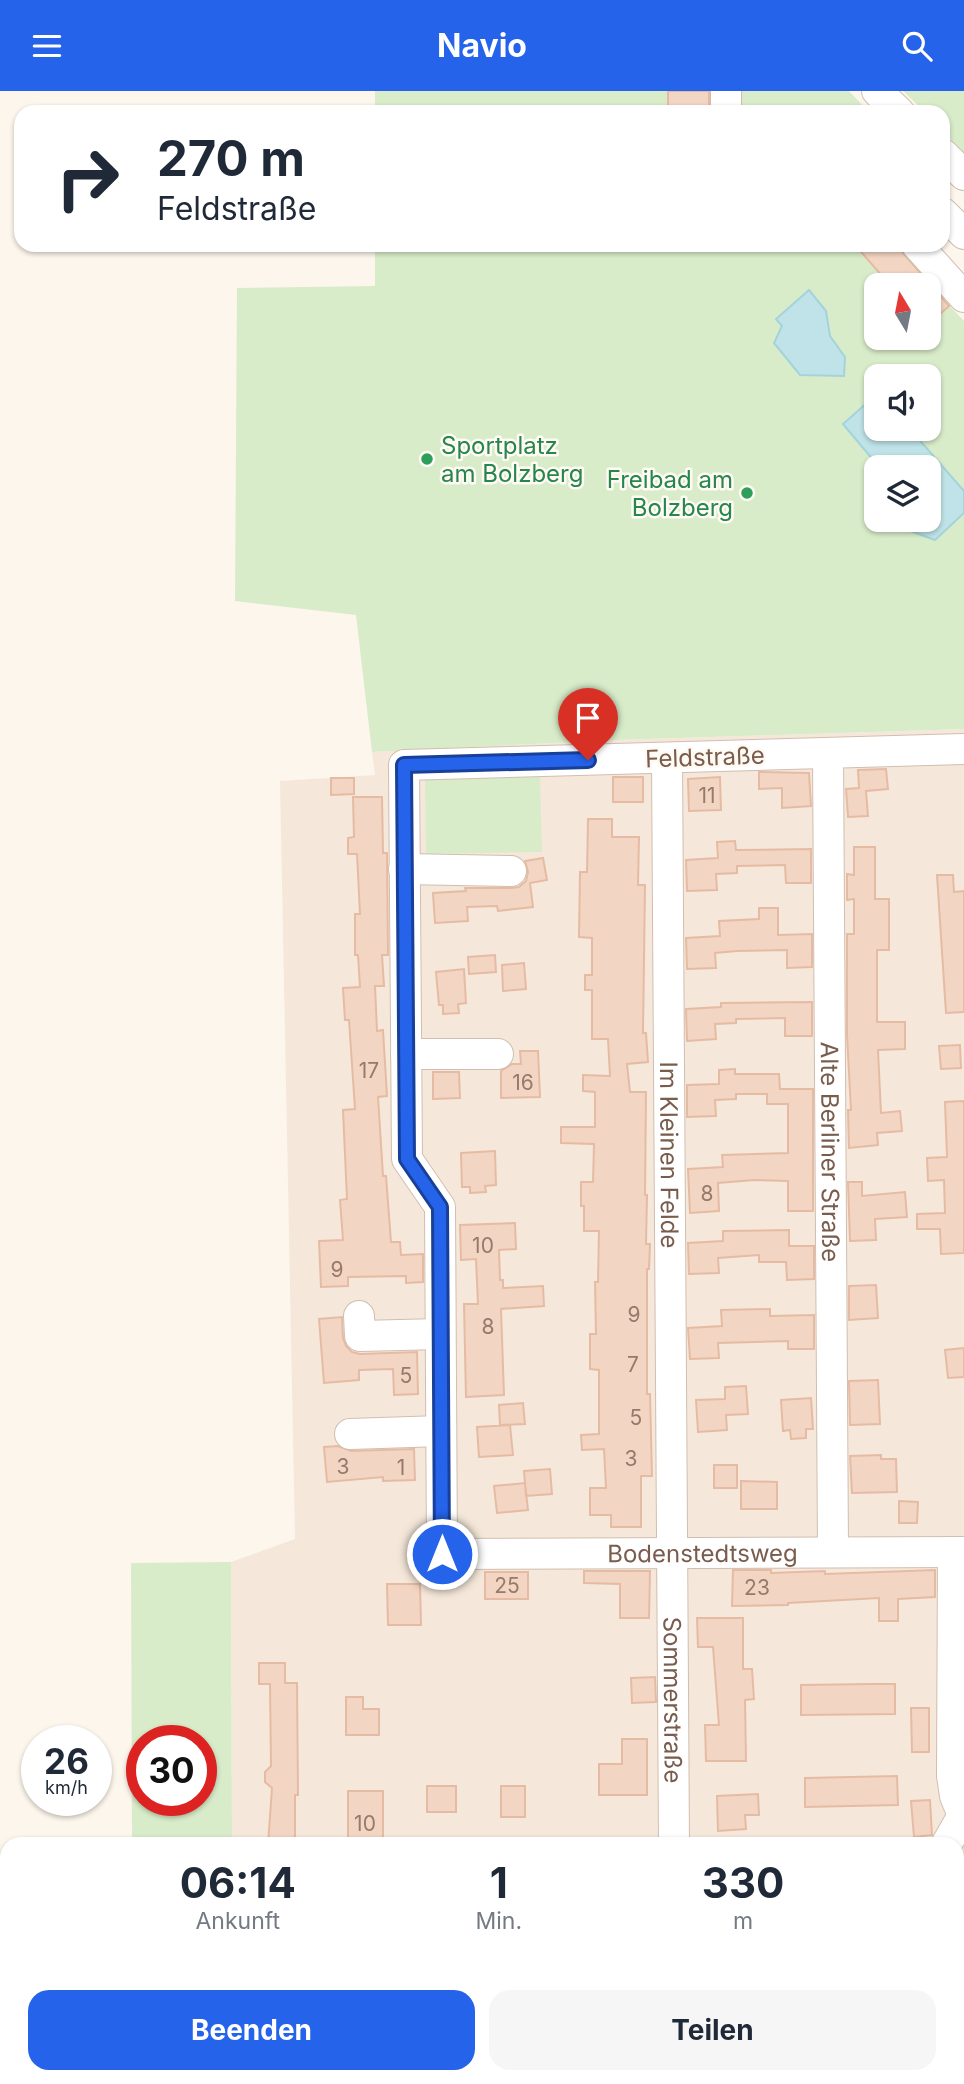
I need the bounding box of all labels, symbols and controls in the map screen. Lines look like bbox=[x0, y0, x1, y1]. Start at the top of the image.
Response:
text: Navio bbox=[437, 26, 527, 65]
icon: menu bbox=[28, 27, 66, 65]
icon: search bbox=[898, 27, 936, 65]
text: 270 m bbox=[157, 129, 305, 188]
icon: right bbox=[42, 133, 133, 224]
text: Feldstraße bbox=[157, 189, 316, 228]
north arrow bbox=[864, 273, 942, 350]
map controls bbox=[864, 273, 941, 532]
button: sound bbox=[864, 364, 941, 441]
place label: Sportplatz am Bolzberg bbox=[441, 431, 583, 488]
marker: Sportplatz am Bolzberg bbox=[419, 451, 435, 467]
button: layers bbox=[864, 455, 941, 532]
place label: Freibad am Bolzberg bbox=[607, 465, 733, 522]
marker: Freibad am Bolzberg bbox=[739, 485, 755, 501]
pin bbox=[558, 688, 618, 760]
icon: arrive bbox=[569, 699, 607, 737]
street label: Feldstraße bbox=[645, 740, 765, 774]
house number: 11 bbox=[698, 783, 716, 808]
street label: Alte Berliner Straße bbox=[815, 1042, 846, 1262]
house number: 17 bbox=[359, 1058, 379, 1083]
street label: Im Kleinen Felde bbox=[654, 1061, 685, 1249]
house number: 16 bbox=[512, 1070, 534, 1095]
house number: 8 bbox=[701, 1181, 714, 1206]
house number: 10 bbox=[472, 1233, 494, 1258]
house number: 9 bbox=[330, 1257, 344, 1282]
house number: 9 bbox=[627, 1302, 641, 1327]
house number: 8 bbox=[482, 1314, 495, 1339]
house number: 7 bbox=[627, 1352, 639, 1377]
house number: 5 bbox=[400, 1363, 412, 1388]
house number: 5 bbox=[630, 1405, 642, 1430]
house number: 3 bbox=[625, 1446, 637, 1471]
house number: 3 bbox=[337, 1454, 349, 1479]
house number: 1 bbox=[397, 1455, 405, 1480]
position arrow bbox=[405, 1517, 479, 1591]
street label: Bodenstedtsweg bbox=[607, 1538, 798, 1568]
house number: 25 bbox=[494, 1573, 520, 1598]
house number: 23 bbox=[744, 1575, 770, 1600]
street label: Sommerstraße bbox=[658, 1617, 688, 1783]
speed limit sign: 30 bbox=[126, 1725, 217, 1816]
text: 26 bbox=[44, 1740, 89, 1782]
text: km/h bbox=[45, 1777, 88, 1798]
house number: 10 bbox=[354, 1811, 376, 1836]
text: 06:14 bbox=[180, 1857, 296, 1908]
text: 1 bbox=[490, 1857, 508, 1908]
text: 330 bbox=[702, 1857, 784, 1908]
text: Ankunft bbox=[195, 1907, 280, 1935]
text: Min. bbox=[476, 1907, 522, 1935]
text: m bbox=[733, 1907, 753, 1935]
button: Beenden bbox=[28, 1990, 475, 2070]
button: Teilen bbox=[489, 1990, 936, 2070]

